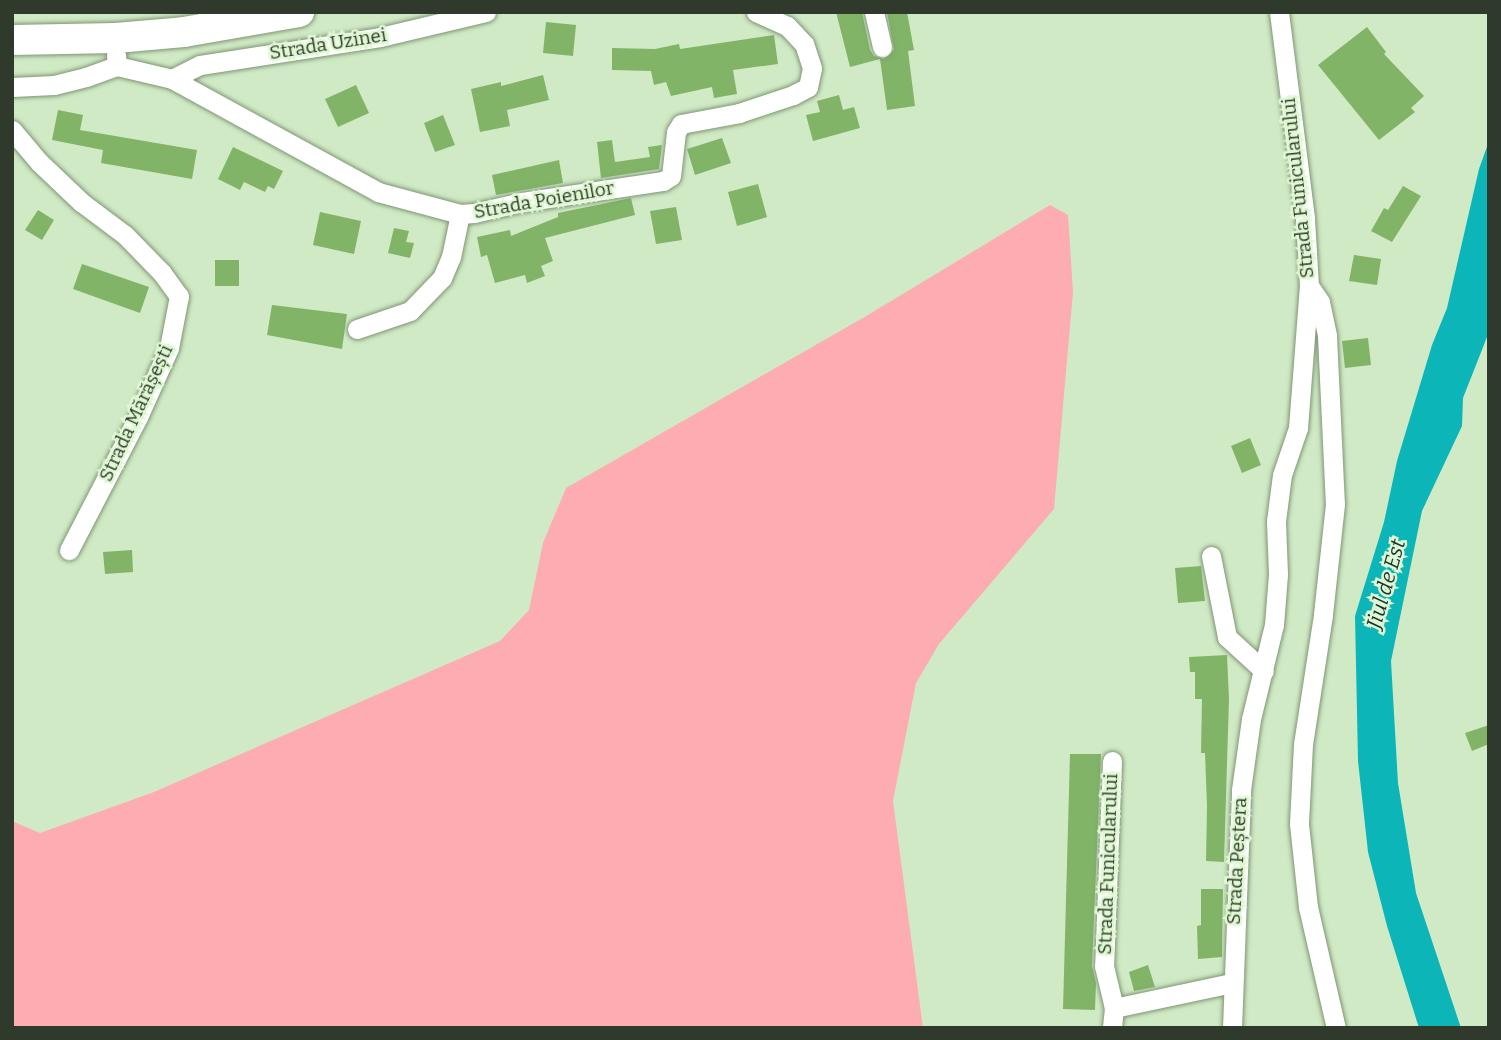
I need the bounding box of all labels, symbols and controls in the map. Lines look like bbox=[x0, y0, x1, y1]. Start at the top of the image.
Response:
street label: Strada Uzinei bbox=[268, 24, 388, 64]
street label: Strada Funicularului bbox=[1277, 97, 1319, 279]
street label: Strada Poienilor bbox=[472, 176, 616, 224]
street label: Strada Mărășești bbox=[94, 341, 178, 485]
water label: Jiul de Est bbox=[1361, 536, 1411, 632]
street label: Strada Funicularului bbox=[1093, 773, 1123, 955]
street label: Strada Peștera bbox=[1222, 797, 1252, 925]

